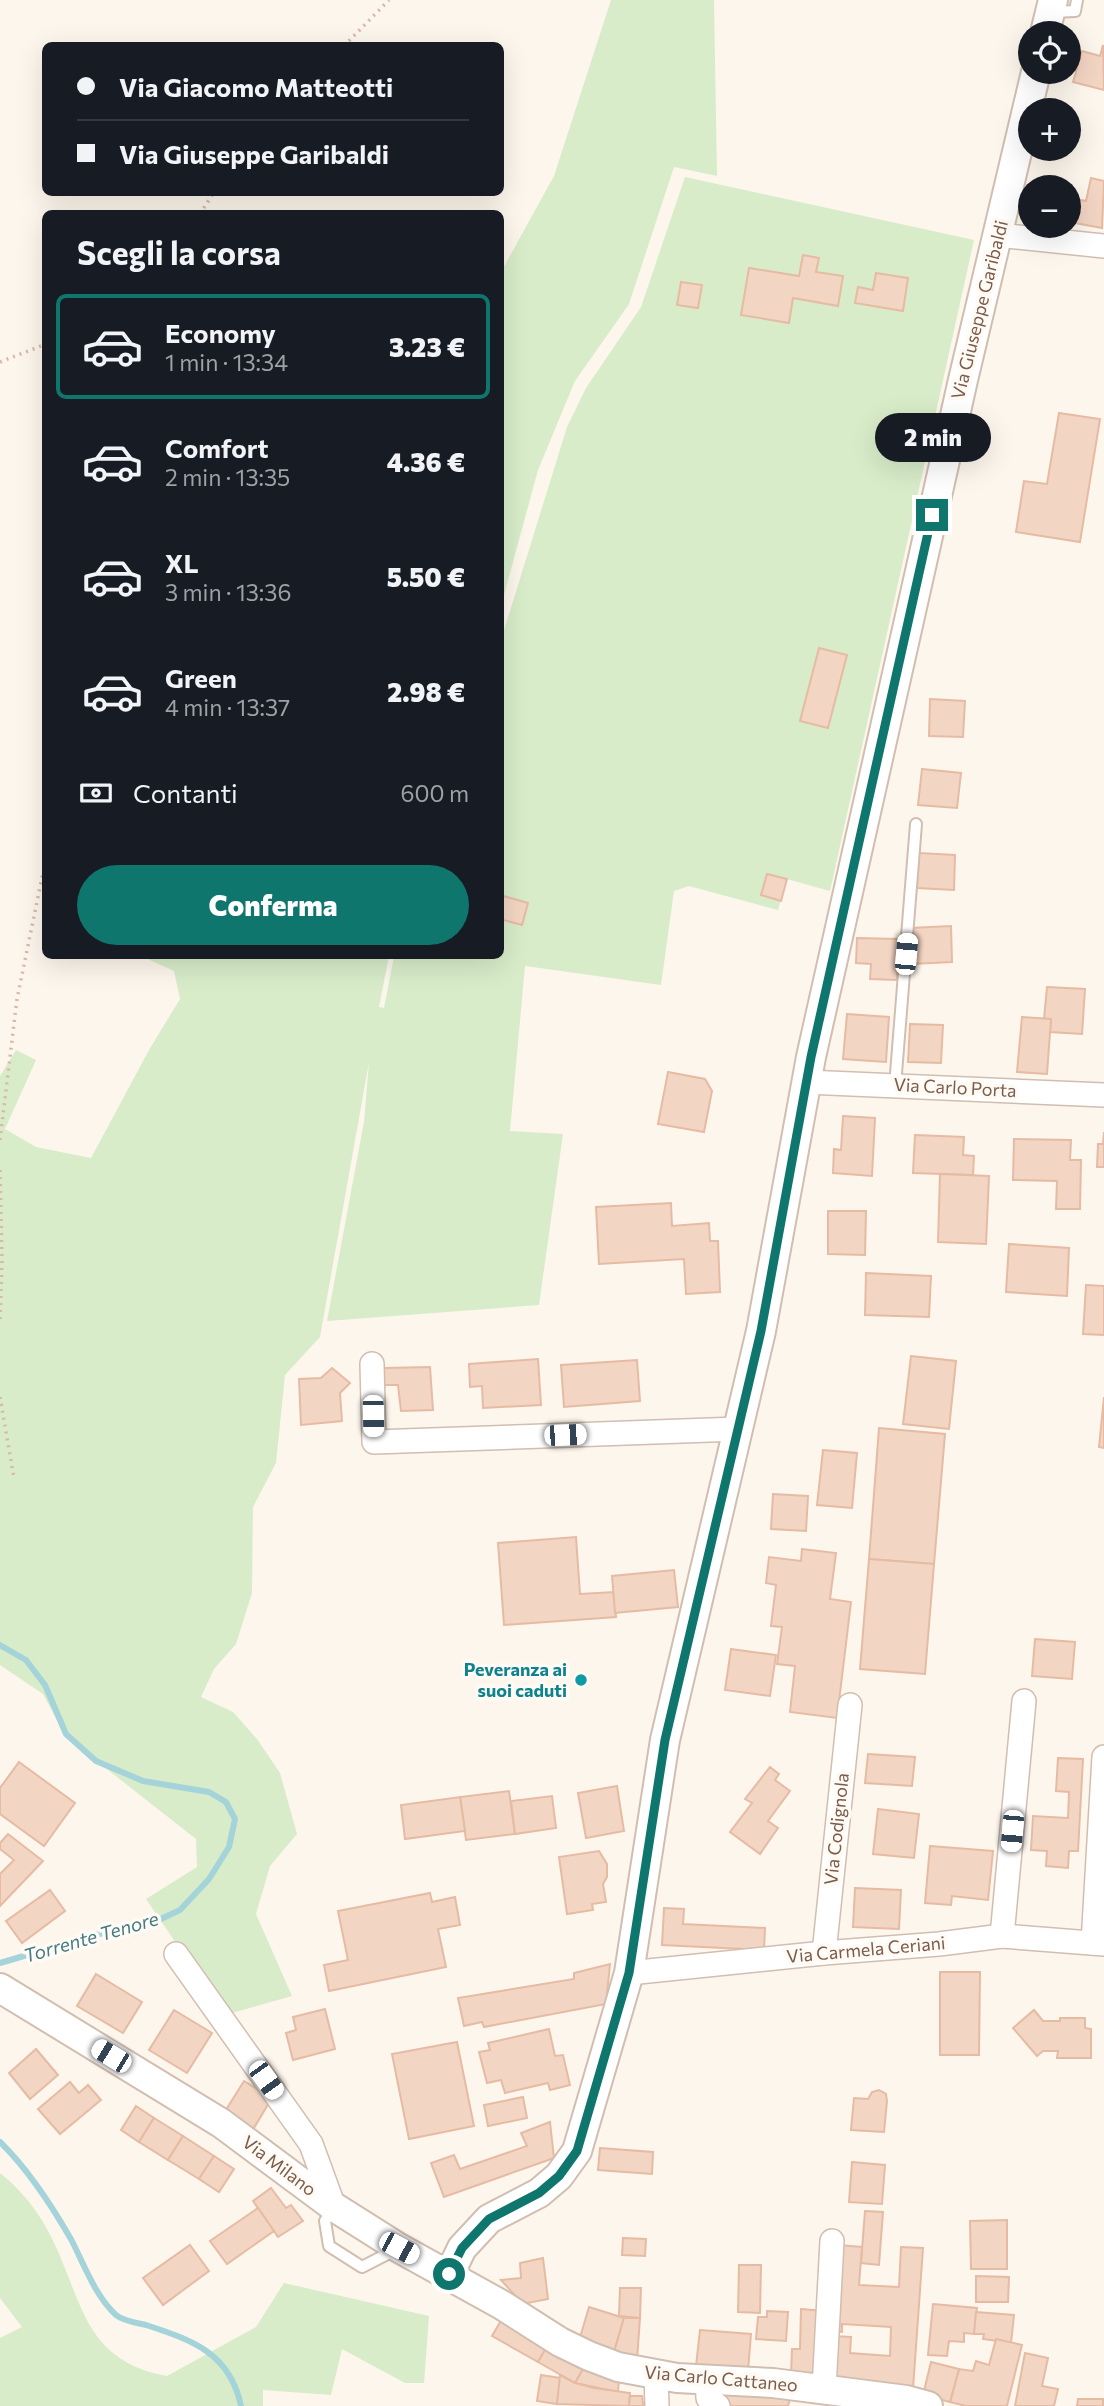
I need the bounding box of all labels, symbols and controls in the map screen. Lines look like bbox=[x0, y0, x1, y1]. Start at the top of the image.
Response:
map controls bbox=[1018, 21, 1081, 238]
button: locate bbox=[1018, 21, 1081, 84]
text: Via Giacomo Matteotti bbox=[119, 71, 393, 102]
button: + bbox=[1018, 98, 1081, 161]
text: Via Giuseppe Garibaldi bbox=[119, 138, 389, 169]
button: − bbox=[1018, 175, 1081, 238]
street label: Via Giuseppe Garibaldi bbox=[946, 218, 1012, 402]
text: Scegli la corsa bbox=[77, 232, 281, 272]
icon: car bbox=[81, 315, 144, 378]
text: Economy bbox=[165, 317, 276, 348]
text: 3.23 € bbox=[389, 331, 465, 362]
text: 1 min · 13:34 bbox=[165, 348, 288, 376]
callout: 2 min bbox=[874, 414, 990, 462]
text: 2 min bbox=[904, 423, 962, 451]
icon: car bbox=[81, 430, 144, 493]
text: Comfort bbox=[165, 432, 268, 463]
text: 4.36 € bbox=[387, 446, 465, 477]
text: 2 min · 13:35 bbox=[165, 463, 290, 491]
route end bbox=[916, 499, 948, 531]
icon: car bbox=[81, 545, 144, 608]
text: XL bbox=[165, 547, 199, 578]
text: 5.50 € bbox=[387, 561, 465, 592]
text: 3 min · 13:36 bbox=[165, 578, 291, 606]
icon: car bbox=[81, 660, 144, 723]
text: Green bbox=[165, 662, 237, 693]
text: 2.98 € bbox=[387, 676, 465, 707]
text: 4 min · 13:37 bbox=[165, 693, 290, 721]
icon: cash bbox=[77, 774, 115, 812]
text: Contanti bbox=[133, 777, 238, 808]
text: 600 m bbox=[401, 779, 469, 807]
button: Conferma bbox=[77, 865, 469, 945]
car bbox=[894, 932, 919, 976]
street label: Via Carlo Porta bbox=[893, 1073, 1017, 1101]
car bbox=[363, 1395, 384, 1437]
car bbox=[544, 1424, 587, 1446]
place label: Peveranza ai suoi caduti bbox=[464, 1658, 567, 1701]
marker: Peveranza ai suoi caduti bbox=[573, 1672, 589, 1688]
street label: Via Codignola bbox=[819, 1772, 853, 1886]
car bbox=[1000, 1809, 1025, 1853]
water label: Torrente Tenore bbox=[21, 1906, 161, 1967]
street label: Via Carmela Ceriani bbox=[786, 1931, 946, 1967]
car bbox=[88, 2036, 135, 2076]
car bbox=[246, 2057, 287, 2103]
street label: Via Milano bbox=[238, 2130, 321, 2200]
car bbox=[376, 2229, 423, 2267]
route start bbox=[433, 2258, 465, 2290]
street label: Via Carlo Cattaneo bbox=[643, 2360, 799, 2396]

